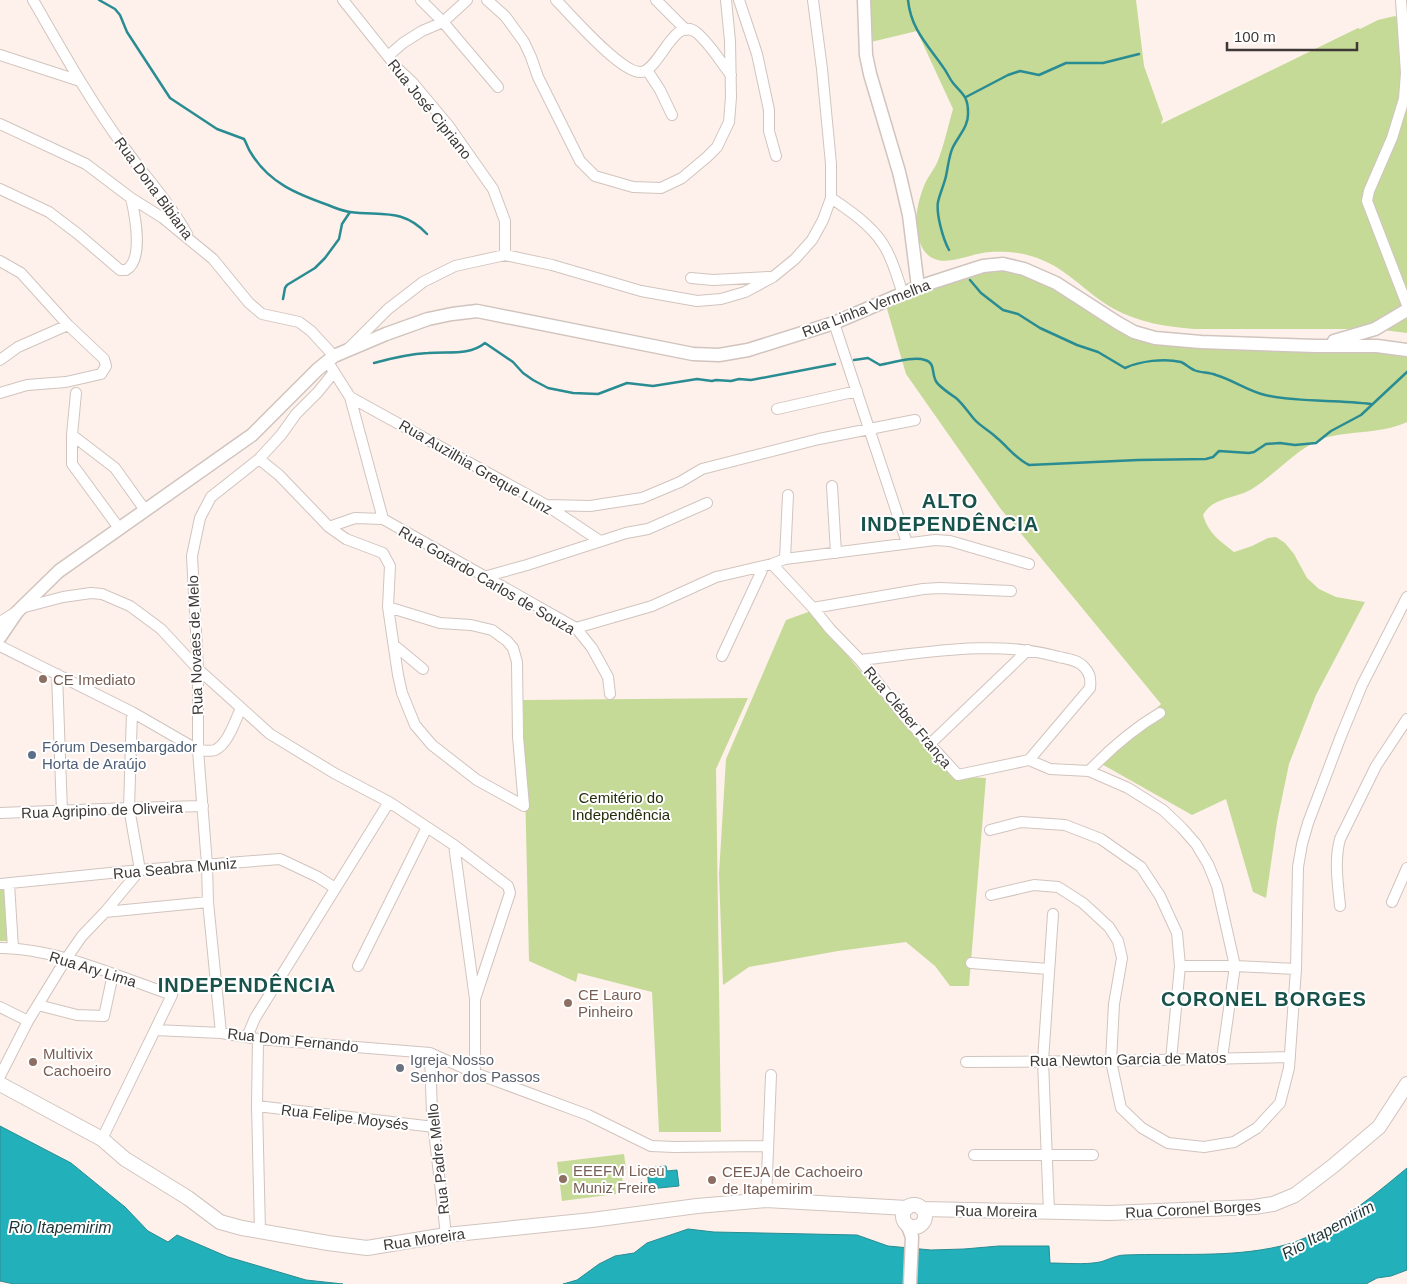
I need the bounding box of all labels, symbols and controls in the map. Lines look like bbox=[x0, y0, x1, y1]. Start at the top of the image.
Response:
scale bar bbox=[1227, 20, 1357, 52]
text: 100 m bbox=[1234, 28, 1276, 45]
street label: Rua José Cipriano bbox=[385, 56, 475, 162]
street label: Rua Dona Bibiana bbox=[111, 134, 197, 243]
street label: Rua Linha Vermelha bbox=[799, 275, 933, 340]
street label: Rua Auzilhia Greque Lunz bbox=[396, 416, 556, 518]
district label: ALTO INDEPENDÊNCIA bbox=[861, 490, 1039, 535]
street label: Rua Gotardo Carlos de Souza bbox=[396, 522, 579, 638]
street label: Rua Novaes de Melo bbox=[184, 575, 206, 715]
street label: Rua Cléber França bbox=[861, 663, 956, 772]
place label: CE Imediato bbox=[53, 671, 136, 688]
marker: CE Imediato bbox=[37, 673, 49, 685]
place label: Fórum Desembargador Horta de Araújo bbox=[42, 738, 197, 772]
marker: Fórum Desembargador Horta de Araújo bbox=[26, 749, 38, 761]
park label: Cemitério do Independência bbox=[572, 789, 671, 823]
street label: Rua Agripino de Oliveira bbox=[21, 799, 184, 821]
street label: Rua Seabra Muniz bbox=[112, 854, 238, 882]
street label: Rua Ary Lima bbox=[47, 948, 139, 990]
district label: INDEPENDÊNCIA bbox=[158, 973, 336, 996]
place label: CE Lauro Pinheiro bbox=[578, 986, 641, 1020]
district label: CORONEL BORGES bbox=[1161, 988, 1367, 1010]
marker: CE Lauro Pinheiro bbox=[562, 997, 574, 1009]
street label: Rua Dom Fernando bbox=[227, 1025, 359, 1055]
place label: Multivix Cachoeiro bbox=[43, 1045, 111, 1079]
street label: Rua Newton Garcia de Matos bbox=[1029, 1049, 1227, 1069]
place label: Igreja Nosso Senhor dos Passos bbox=[410, 1051, 540, 1085]
marker: Multivix Cachoeiro bbox=[27, 1056, 39, 1068]
marker: Igreja Nosso Senhor dos Passos bbox=[394, 1062, 406, 1074]
street label: Rua Felipe Moysés bbox=[280, 1101, 410, 1133]
street label: Rua Padre Mello bbox=[424, 1103, 452, 1215]
place label: EEEFM Liceu Muniz Freire bbox=[573, 1162, 665, 1196]
place label: CEEJA de Cachoeiro de Itapemirim bbox=[722, 1163, 863, 1197]
marker: EEEFM Liceu Muniz Freire bbox=[557, 1173, 569, 1185]
marker: CEEJA de Cachoeiro de Itapemirim bbox=[706, 1174, 718, 1186]
street label: Rua Coronel Borges bbox=[1125, 1197, 1261, 1221]
water label: Rio Itapemirim bbox=[1279, 1198, 1377, 1262]
street label: Rua Moreira bbox=[955, 1202, 1038, 1220]
water label: Rio Itapemirim bbox=[8, 1219, 112, 1236]
street label: Rua Moreira bbox=[382, 1225, 467, 1253]

